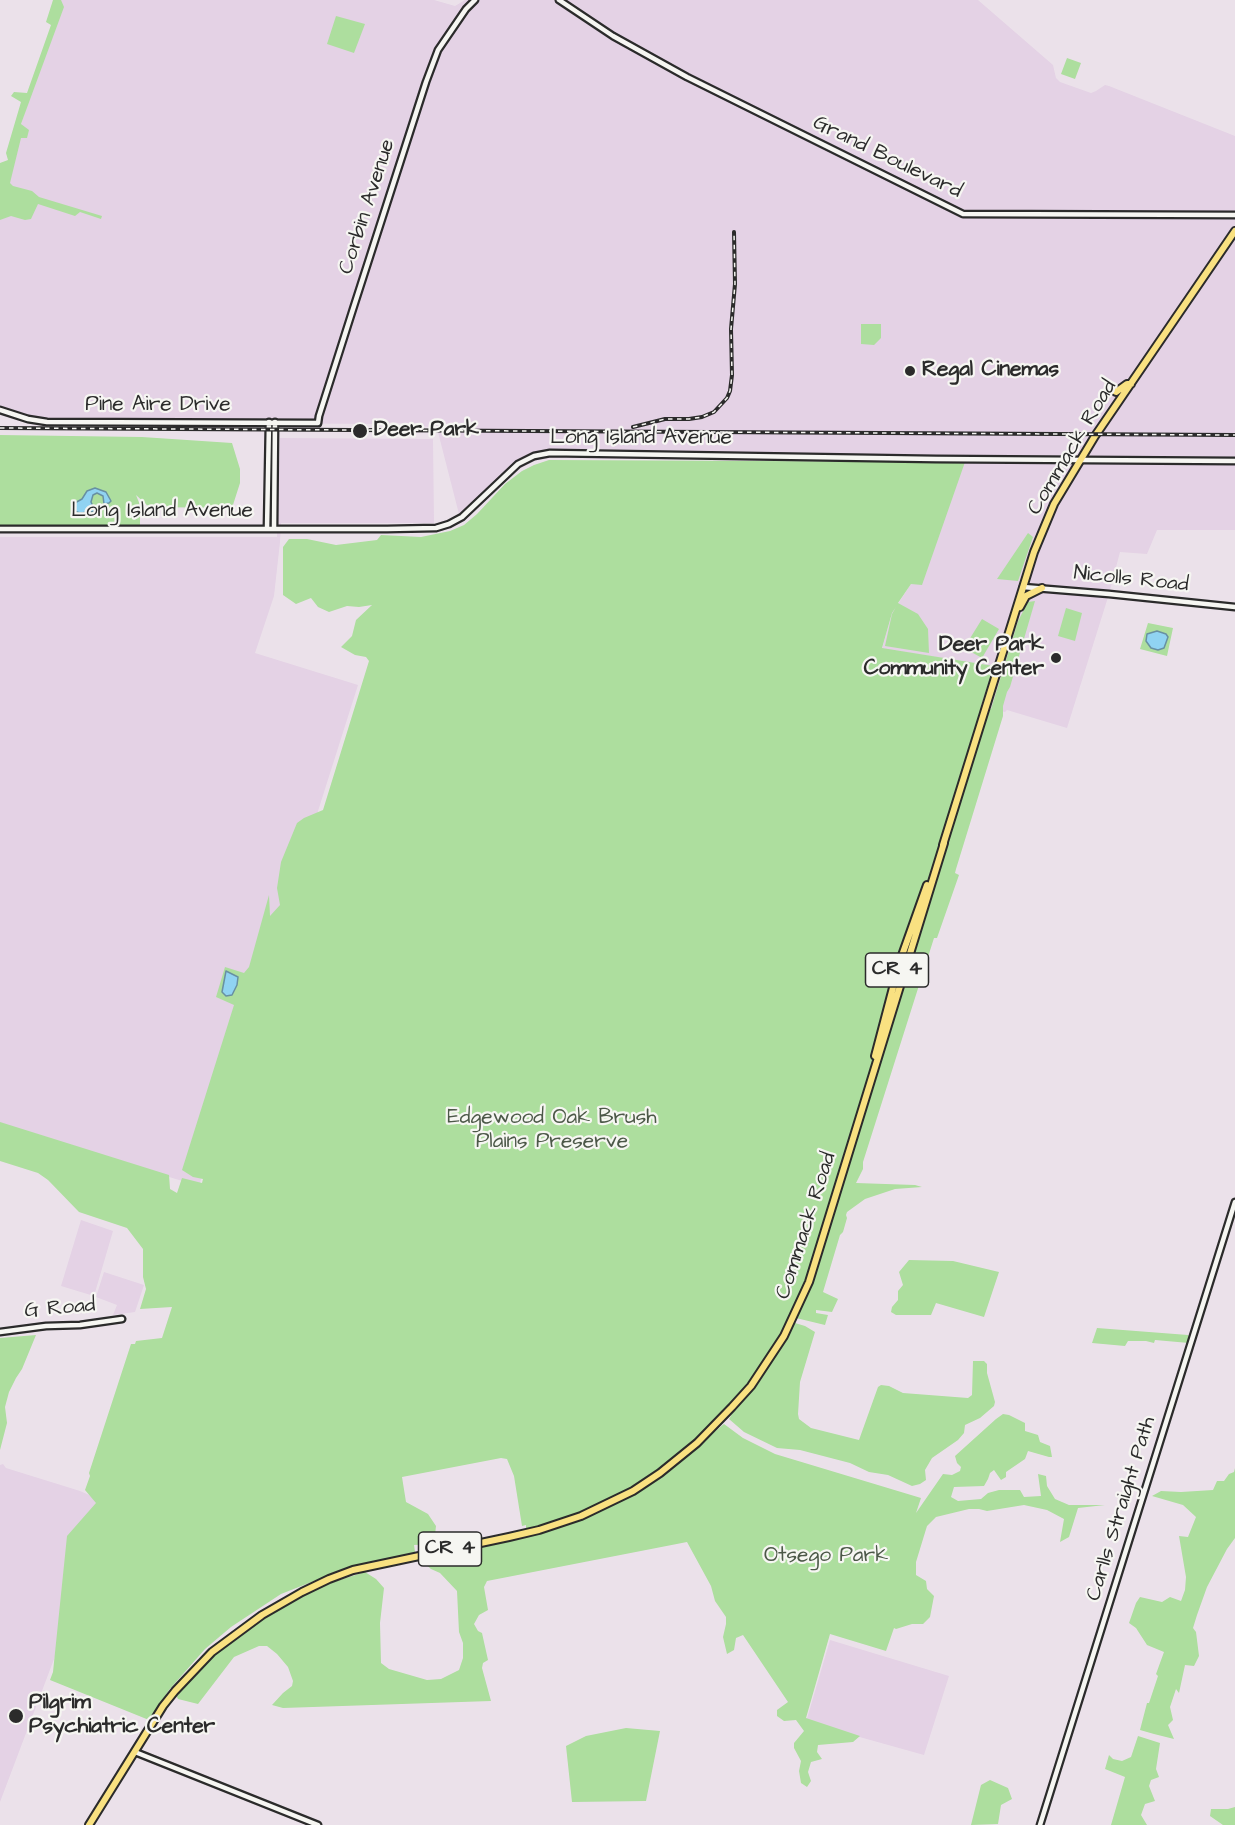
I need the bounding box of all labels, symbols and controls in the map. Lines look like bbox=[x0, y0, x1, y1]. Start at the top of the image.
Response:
street label: Grand Boulevard bbox=[808, 111, 966, 205]
street label: Corbin Avenue bbox=[334, 136, 402, 278]
place label: Regal Cinemas bbox=[922, 358, 1059, 384]
marker: Regal Cinemas bbox=[903, 364, 917, 378]
street label: Commack Road bbox=[1023, 376, 1123, 520]
street label: Pine Aire Drive bbox=[85, 393, 231, 419]
place label: Deer Park bbox=[374, 418, 479, 444]
marker: Deer Park bbox=[351, 422, 369, 440]
street label: Long Island Avenue bbox=[550, 426, 732, 452]
street label: Long Island Avenue bbox=[71, 499, 253, 525]
street label: Nicolls Road bbox=[1072, 561, 1190, 599]
place label: Deer Park Community Center bbox=[864, 633, 1044, 683]
marker: Deer Park Community Center bbox=[1049, 651, 1063, 665]
road number: CR 4 bbox=[866, 953, 928, 987]
park label: Edgewood Oak Brush Plains Preserve bbox=[447, 1106, 657, 1156]
street label: Commack Road bbox=[771, 1149, 843, 1303]
street label: G Road bbox=[23, 1293, 97, 1325]
street label: Carlls Straight Path bbox=[1082, 1414, 1162, 1604]
road number: CR 4 bbox=[418, 1532, 482, 1566]
park label: Otsego Park bbox=[764, 1544, 888, 1570]
place label: Pilgrim Psychiatric Center bbox=[29, 1691, 215, 1741]
marker: Pilgrim Psychiatric Center bbox=[7, 1707, 25, 1725]

